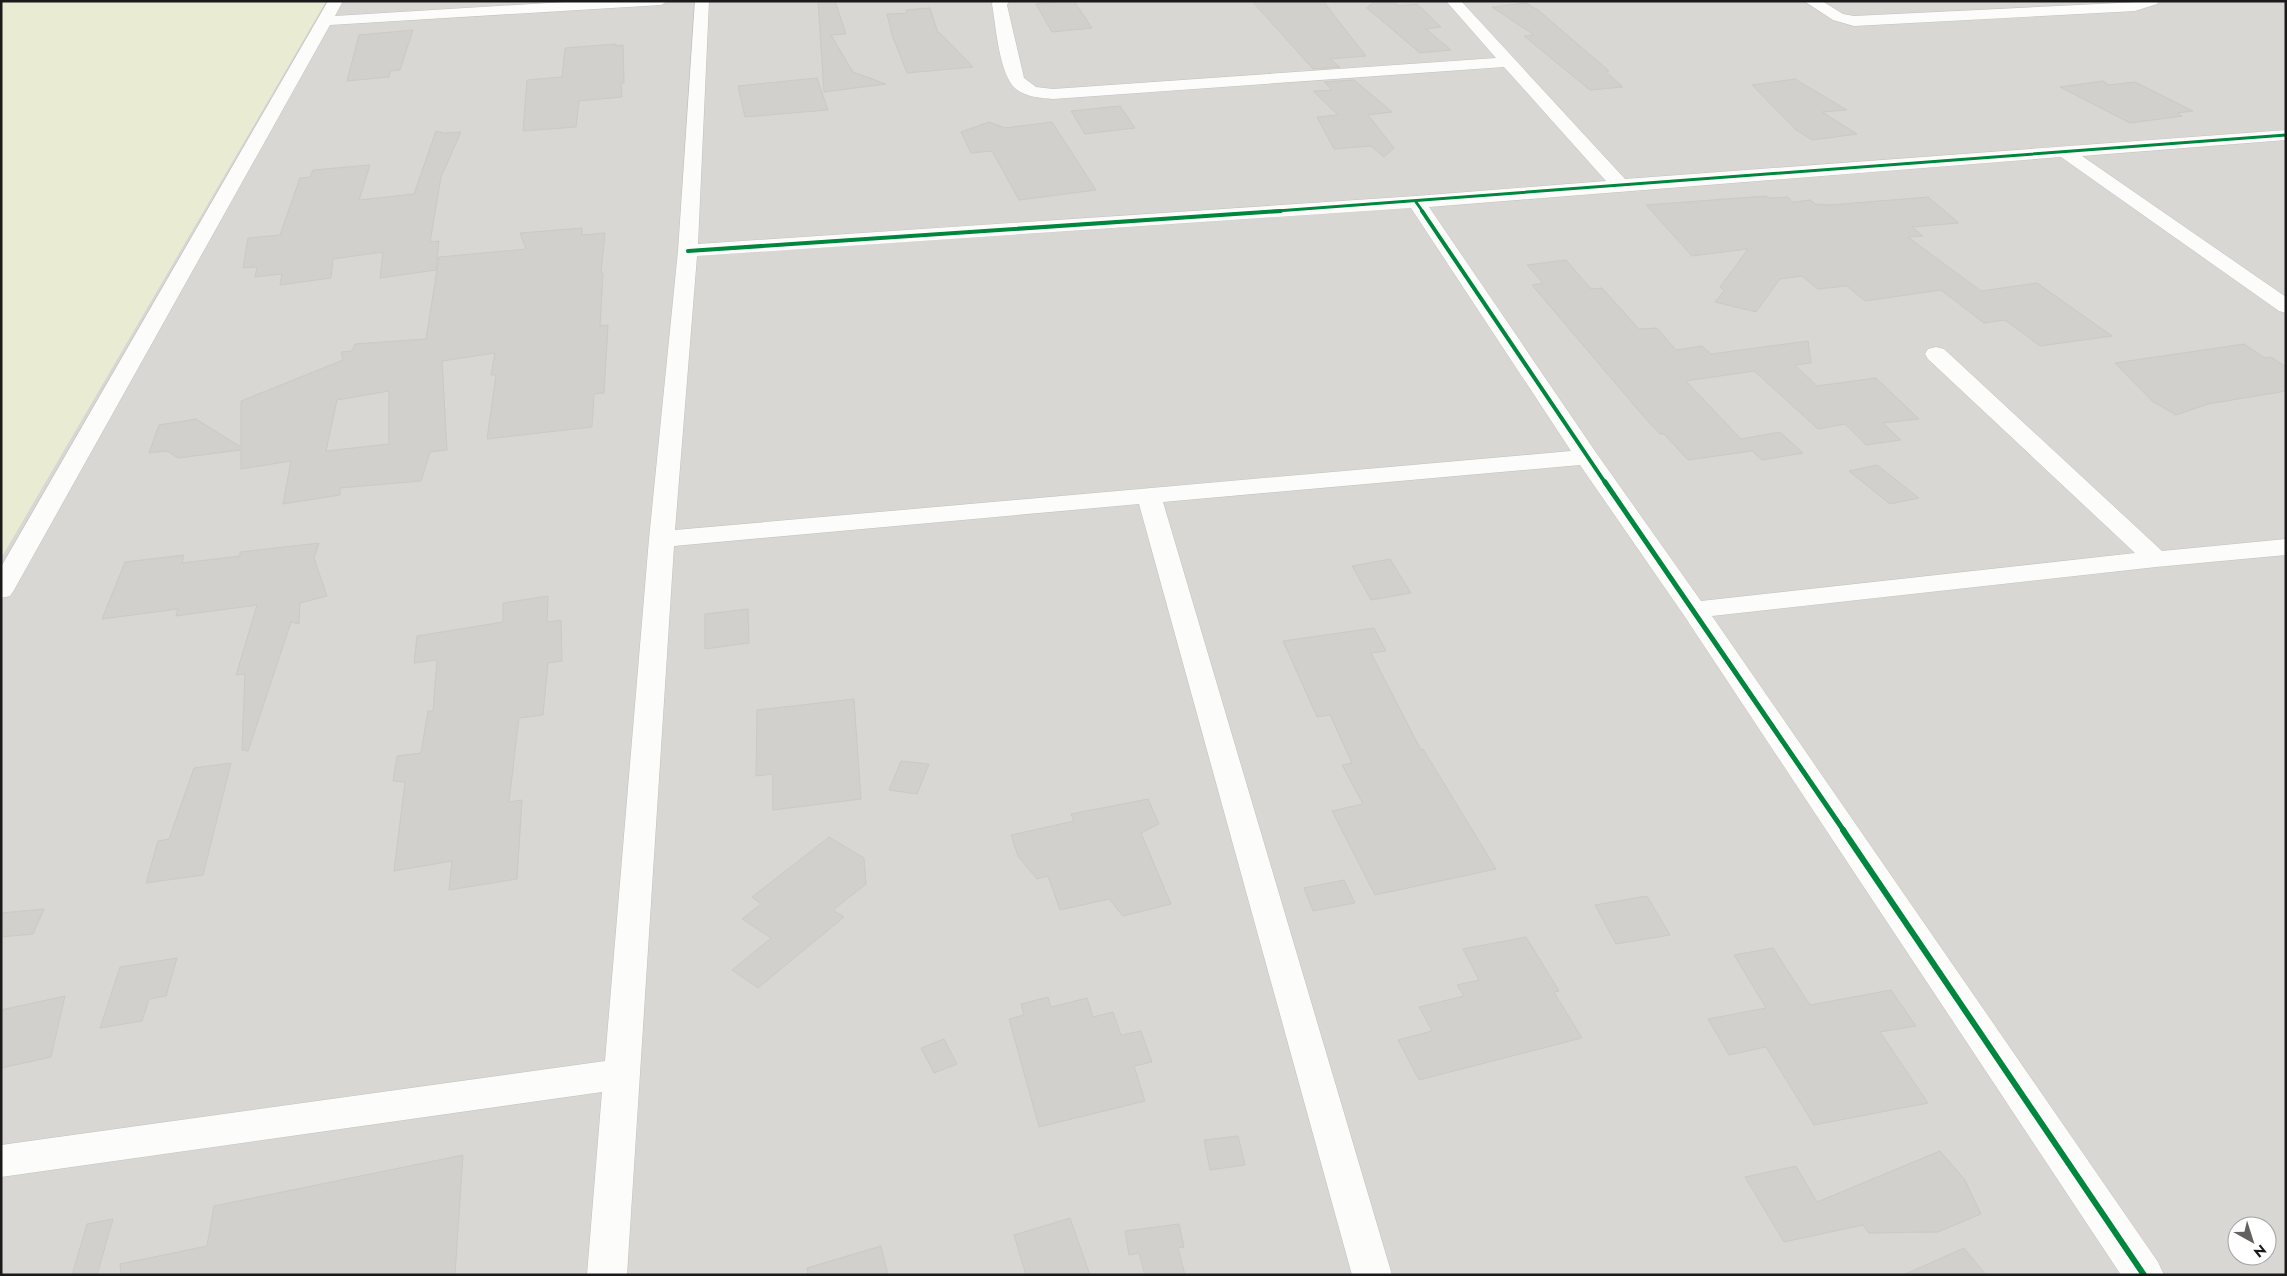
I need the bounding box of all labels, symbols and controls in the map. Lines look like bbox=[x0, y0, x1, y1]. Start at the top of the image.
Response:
north arrow bbox=[2227, 1216, 2277, 1266]
text: N bbox=[2250, 1240, 2271, 1262]

